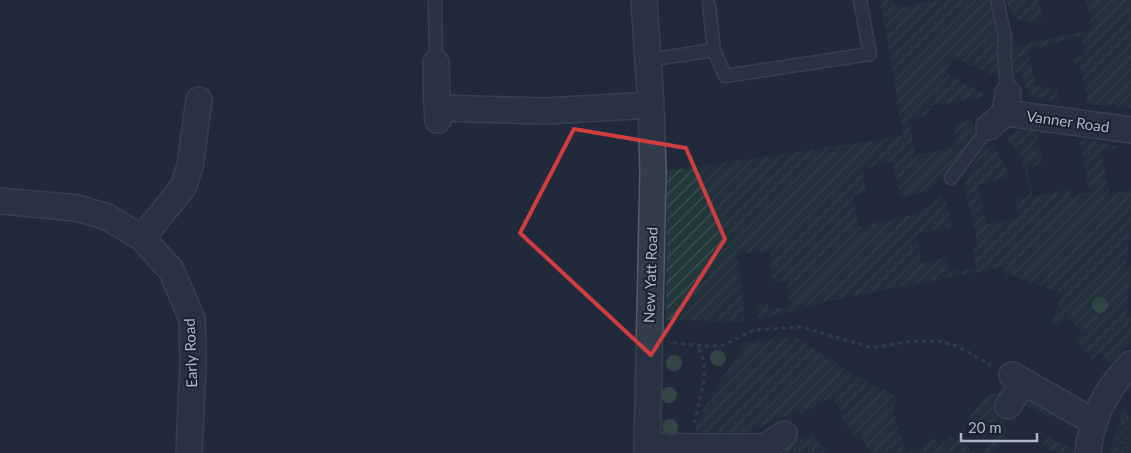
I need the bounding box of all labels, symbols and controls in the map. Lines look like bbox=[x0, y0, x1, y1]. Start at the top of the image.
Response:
street label: Vanner Road bbox=[1025, 106, 1111, 136]
street label: New Yatt Road bbox=[639, 227, 661, 323]
street label: Early Road bbox=[180, 318, 200, 388]
scale bar bbox=[961, 410, 1037, 442]
text: 20 m bbox=[968, 418, 1002, 436]

